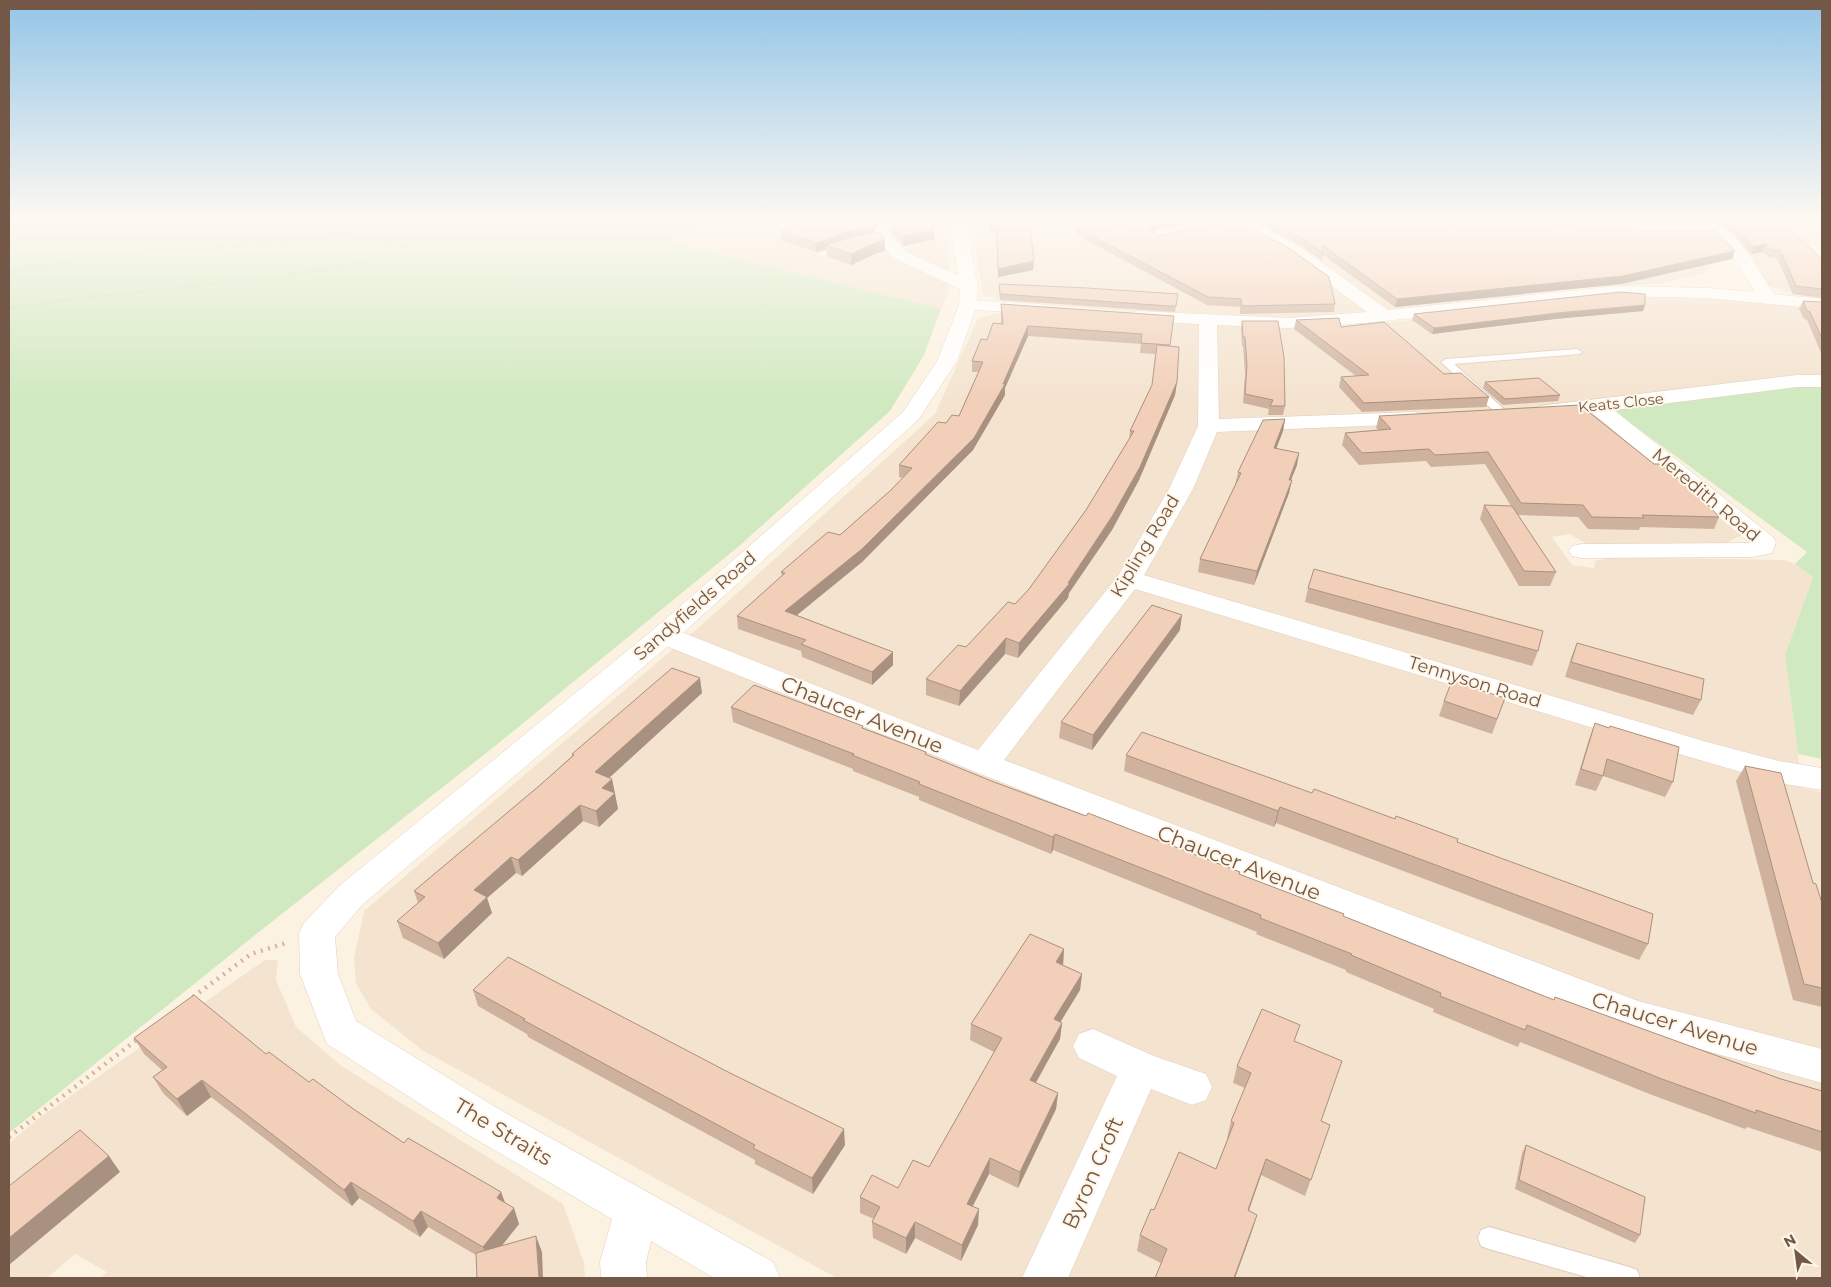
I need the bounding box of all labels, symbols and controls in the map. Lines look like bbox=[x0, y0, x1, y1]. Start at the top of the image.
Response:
street label: Keats Close bbox=[1577, 389, 1665, 416]
street label: Meredith Road bbox=[1648, 443, 1764, 547]
street label: Kipling Road bbox=[1106, 491, 1184, 601]
street label: Sandyfields Road bbox=[629, 547, 761, 665]
street label: Tennyson Road bbox=[1406, 651, 1544, 713]
street label: Chaucer Avenue bbox=[777, 671, 947, 759]
street label: Chaucer Avenue bbox=[1154, 820, 1324, 905]
street label: Chaucer Avenue bbox=[1589, 986, 1762, 1061]
street label: The Straits bbox=[450, 1093, 557, 1171]
street label: Byron Croft bbox=[1057, 1113, 1128, 1233]
north arrow bbox=[1771, 1227, 1821, 1277]
text: N bbox=[1780, 1230, 1799, 1251]

